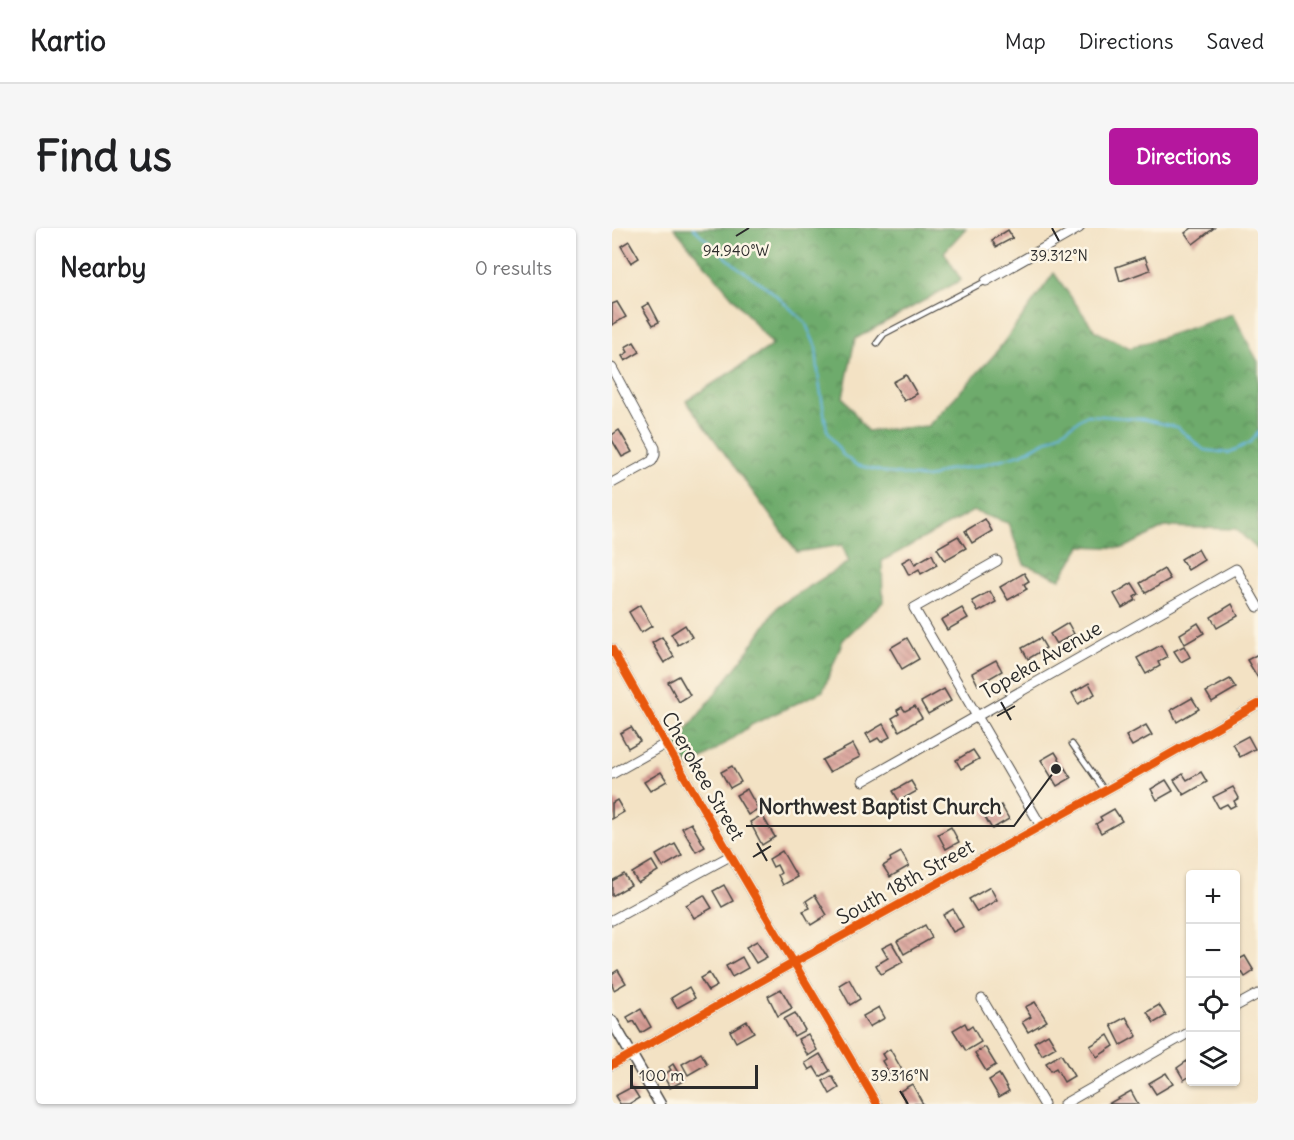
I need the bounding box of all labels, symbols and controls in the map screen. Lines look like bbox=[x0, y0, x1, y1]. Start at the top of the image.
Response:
text: Kartio bbox=[30, 23, 106, 59]
text: Map bbox=[1005, 28, 1046, 55]
text: Directions bbox=[1079, 28, 1173, 55]
text: Saved bbox=[1206, 28, 1264, 55]
button: Directions bbox=[1109, 128, 1258, 185]
text: Find us bbox=[36, 130, 172, 182]
text: 94.940°W bbox=[703, 241, 769, 260]
text: 39.312°N bbox=[1030, 246, 1088, 265]
text: Nearby bbox=[60, 251, 146, 284]
text: 0 results bbox=[475, 255, 552, 280]
street label: Topeka Avenue bbox=[976, 615, 1106, 704]
street label: Cherokee Street bbox=[656, 707, 750, 845]
callout: Northwest Baptist Church bbox=[746, 787, 1014, 826]
text: Northwest Baptist Church bbox=[758, 793, 1002, 820]
street label: South 18th Street bbox=[832, 833, 978, 930]
map controls bbox=[1186, 870, 1240, 1086]
button: + bbox=[1186, 870, 1240, 924]
button: − bbox=[1186, 924, 1240, 978]
button: locate bbox=[1186, 978, 1240, 1032]
button: layers bbox=[1186, 1032, 1240, 1086]
scale bar bbox=[630, 1062, 758, 1090]
text: 100 m bbox=[639, 1065, 684, 1085]
text: 39.316°N bbox=[871, 1066, 929, 1085]

